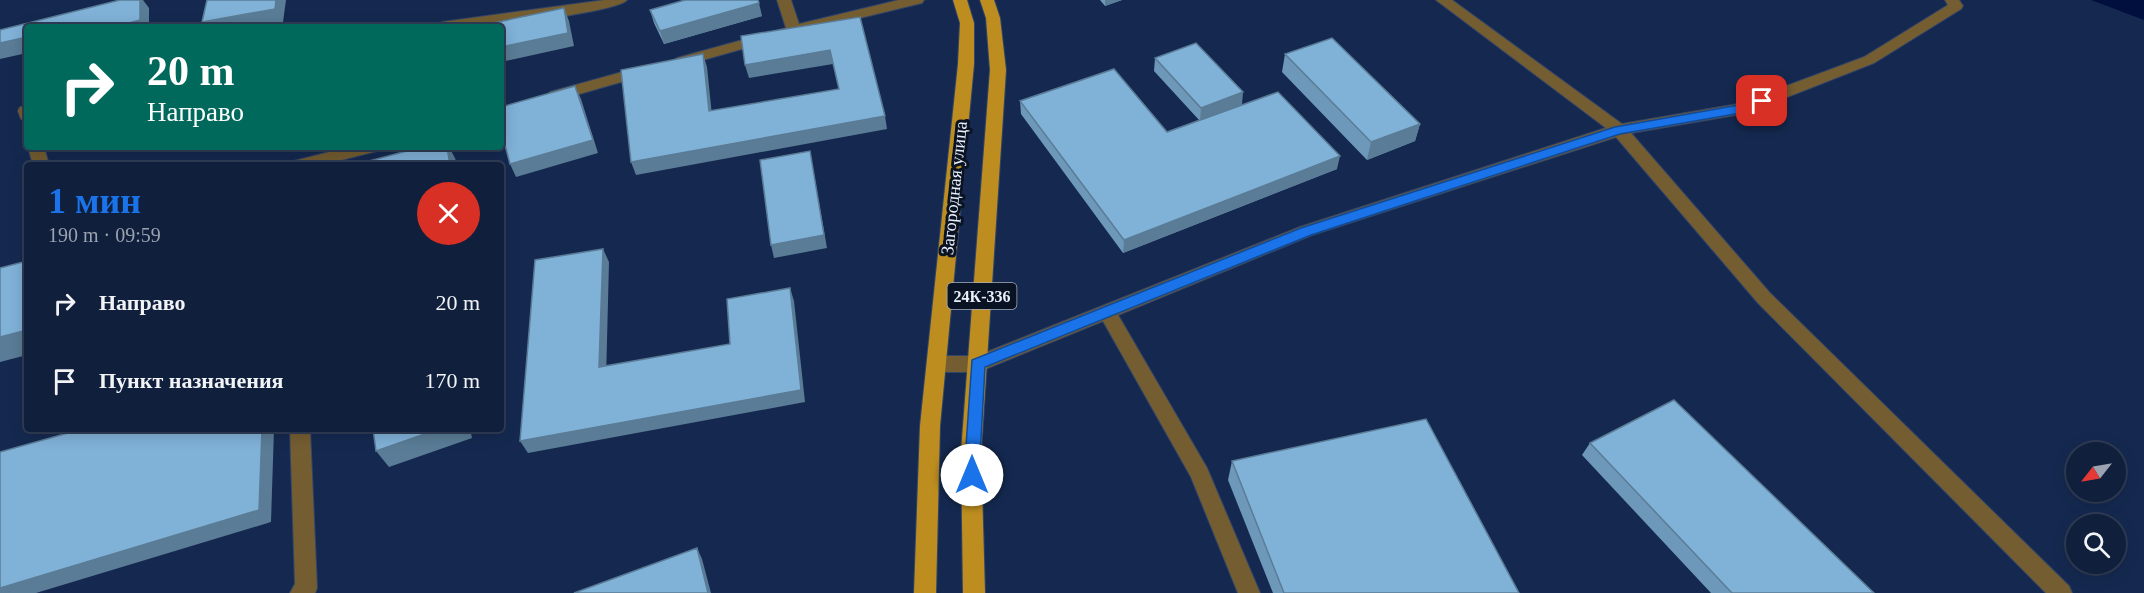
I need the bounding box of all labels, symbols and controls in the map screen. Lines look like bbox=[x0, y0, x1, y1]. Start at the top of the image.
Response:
icon: right bbox=[48, 48, 126, 126]
text: 20 m bbox=[147, 48, 235, 94]
pin bbox=[1736, 75, 1787, 126]
icon: arrive bbox=[1745, 84, 1778, 117]
text: Направо bbox=[147, 97, 244, 127]
street label: Загородная улица bbox=[937, 120, 971, 256]
text: 1 мин bbox=[48, 181, 141, 221]
button: close bbox=[417, 182, 480, 245]
text: 190 m · 09:59 bbox=[48, 224, 161, 246]
road number: 24К-336 bbox=[948, 283, 1016, 309]
icon: right bbox=[48, 287, 81, 320]
text: Направо bbox=[99, 290, 185, 315]
text: 20 m bbox=[435, 290, 480, 315]
icon: arrive bbox=[48, 365, 81, 398]
text: Пункт назначения bbox=[99, 368, 284, 393]
text: 170 m bbox=[424, 368, 480, 393]
north arrow bbox=[2066, 442, 2126, 502]
map controls bbox=[2066, 442, 2126, 574]
position arrow bbox=[940, 443, 1004, 507]
button: search bbox=[2066, 514, 2126, 574]

